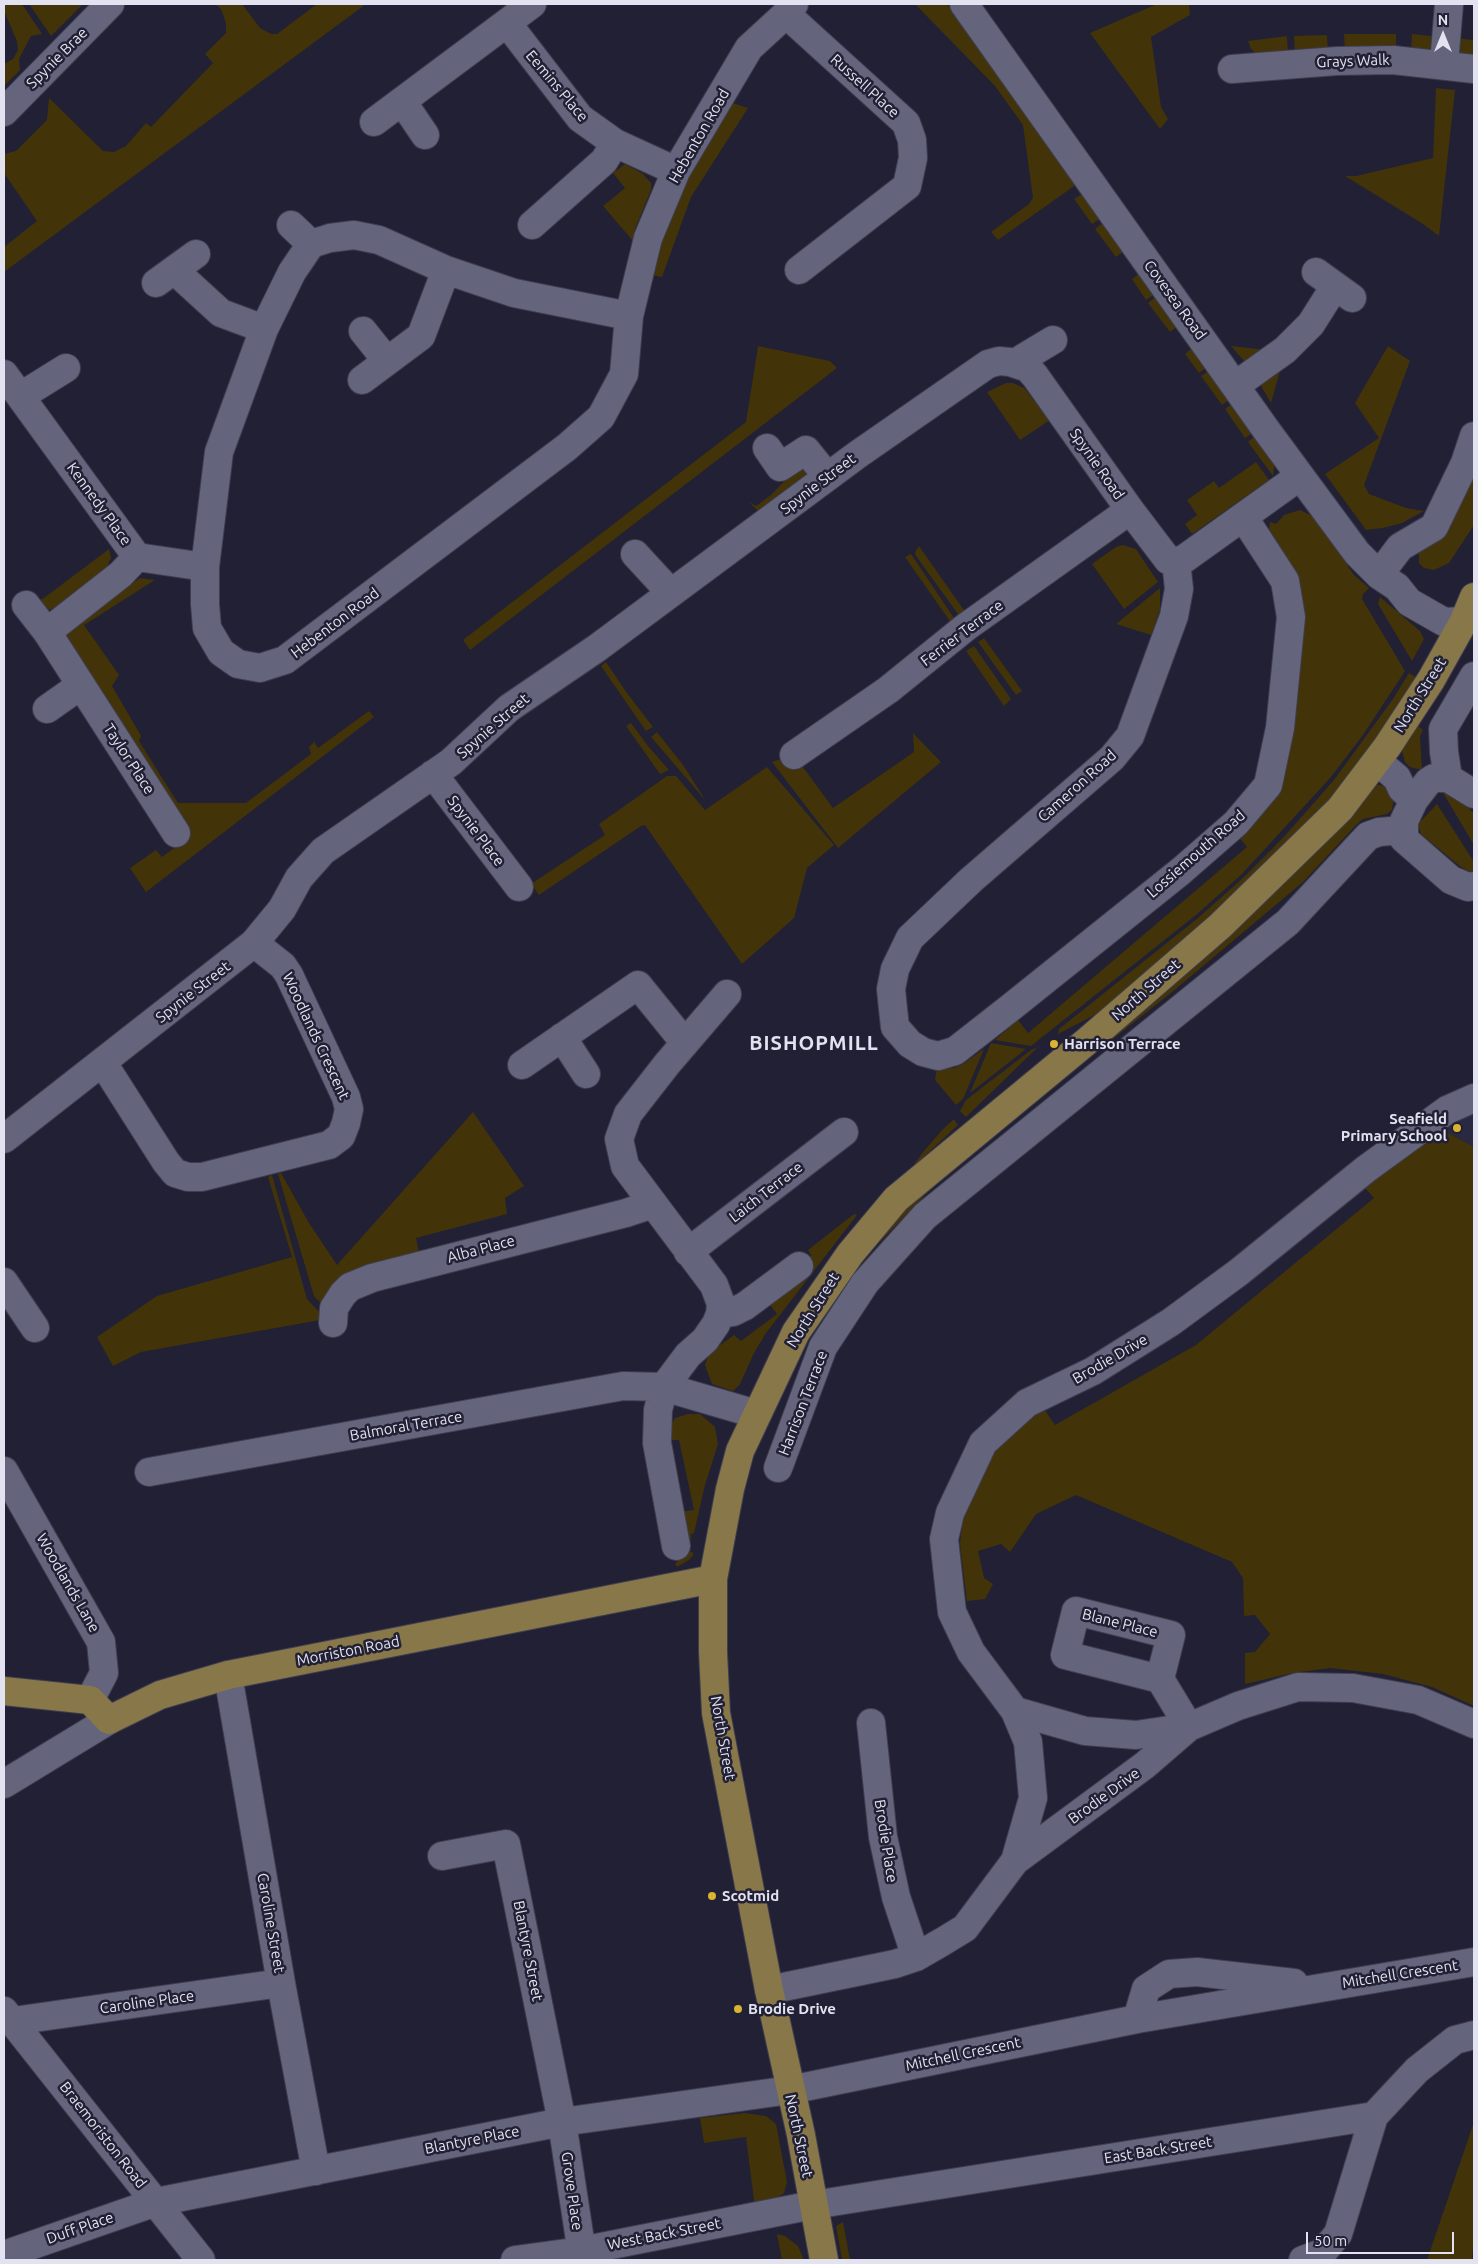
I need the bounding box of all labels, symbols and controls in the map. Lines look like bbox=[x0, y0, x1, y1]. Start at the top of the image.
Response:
north arrow bbox=[1418, 10, 1468, 60]
text: N bbox=[1438, 12, 1448, 28]
street label: Spynie Brae bbox=[23, 24, 91, 92]
street label: Eemins Place bbox=[522, 47, 592, 125]
street label: Russell Place bbox=[827, 50, 903, 122]
street label: Grays Walk bbox=[1316, 51, 1390, 71]
street label: Hebenton Road bbox=[665, 86, 733, 186]
street label: Covesea Road bbox=[1140, 257, 1210, 343]
street label: Spynie Road bbox=[1066, 425, 1128, 503]
street label: Spynie Street bbox=[777, 450, 859, 518]
street label: Kennedy Place bbox=[63, 459, 135, 549]
street label: Hebenton Road bbox=[287, 584, 383, 662]
street label: Ferrier Terrace bbox=[917, 596, 1007, 670]
street label: North Street bbox=[1390, 654, 1450, 736]
street label: Spynie Street bbox=[453, 690, 533, 762]
street label: Taylor Place bbox=[100, 720, 158, 798]
street label: Cameron Road bbox=[1034, 746, 1120, 826]
street label: Spynie Place bbox=[444, 792, 508, 870]
street label: Lossiemouth Road bbox=[1143, 806, 1249, 902]
street label: North Street bbox=[1108, 955, 1184, 1025]
street label: Spynie Street bbox=[152, 957, 234, 1027]
street label: Woodlands Crescent bbox=[279, 970, 353, 1102]
district label: BISHOPMILL bbox=[748, 1031, 880, 1055]
place label: Harrison Terrace bbox=[1064, 1035, 1181, 1053]
marker: Harrison Terrace bbox=[1048, 1038, 1060, 1050]
place label: Seafield Primary School bbox=[1341, 1110, 1447, 1145]
marker: Seafield Primary School bbox=[1451, 1122, 1463, 1134]
street label: Laich Terrace bbox=[726, 1158, 806, 1226]
street label: Alba Place bbox=[445, 1231, 517, 1267]
street label: North Street bbox=[783, 1269, 843, 1351]
street label: Brodie Drive bbox=[1069, 1330, 1151, 1388]
street label: Harrison Terrace bbox=[775, 1348, 831, 1458]
street label: Balmoral Terrace bbox=[348, 1407, 464, 1445]
street label: Woodlands Lane bbox=[32, 1530, 104, 1636]
street label: Blane Place bbox=[1080, 1605, 1160, 1641]
street label: Morriston Road bbox=[295, 1632, 401, 1670]
street label: North Street bbox=[707, 1695, 739, 1781]
street label: Brodie Drive bbox=[1065, 1764, 1143, 1828]
street label: Brodie Place bbox=[871, 1798, 901, 1884]
street label: Caroline Street bbox=[253, 1872, 289, 1974]
place label: Scotmid bbox=[722, 1887, 779, 1905]
marker: Scotmid bbox=[706, 1890, 718, 1902]
street label: Blantyre Street bbox=[509, 1899, 547, 2003]
street label: Mitchell Crescent bbox=[1341, 1956, 1459, 1992]
street label: Caroline Place bbox=[99, 1986, 195, 2018]
place label: Brodie Drive bbox=[748, 2000, 836, 2018]
marker: Brodie Drive bbox=[732, 2003, 744, 2015]
street label: Mitchell Crescent bbox=[904, 2033, 1022, 2075]
street label: Braemoriston Road bbox=[56, 2078, 150, 2192]
street label: North Street bbox=[781, 2093, 817, 2179]
street label: Blantyre Place bbox=[423, 2122, 521, 2158]
street label: East Back Street bbox=[1103, 2133, 1213, 2167]
street label: Grove Place bbox=[558, 2151, 586, 2231]
street label: Duff Place bbox=[44, 2208, 116, 2248]
street label: West Back Street bbox=[606, 2214, 722, 2254]
scale bar bbox=[1308, 2222, 1456, 2254]
text: 50 m bbox=[1314, 2232, 1347, 2249]

